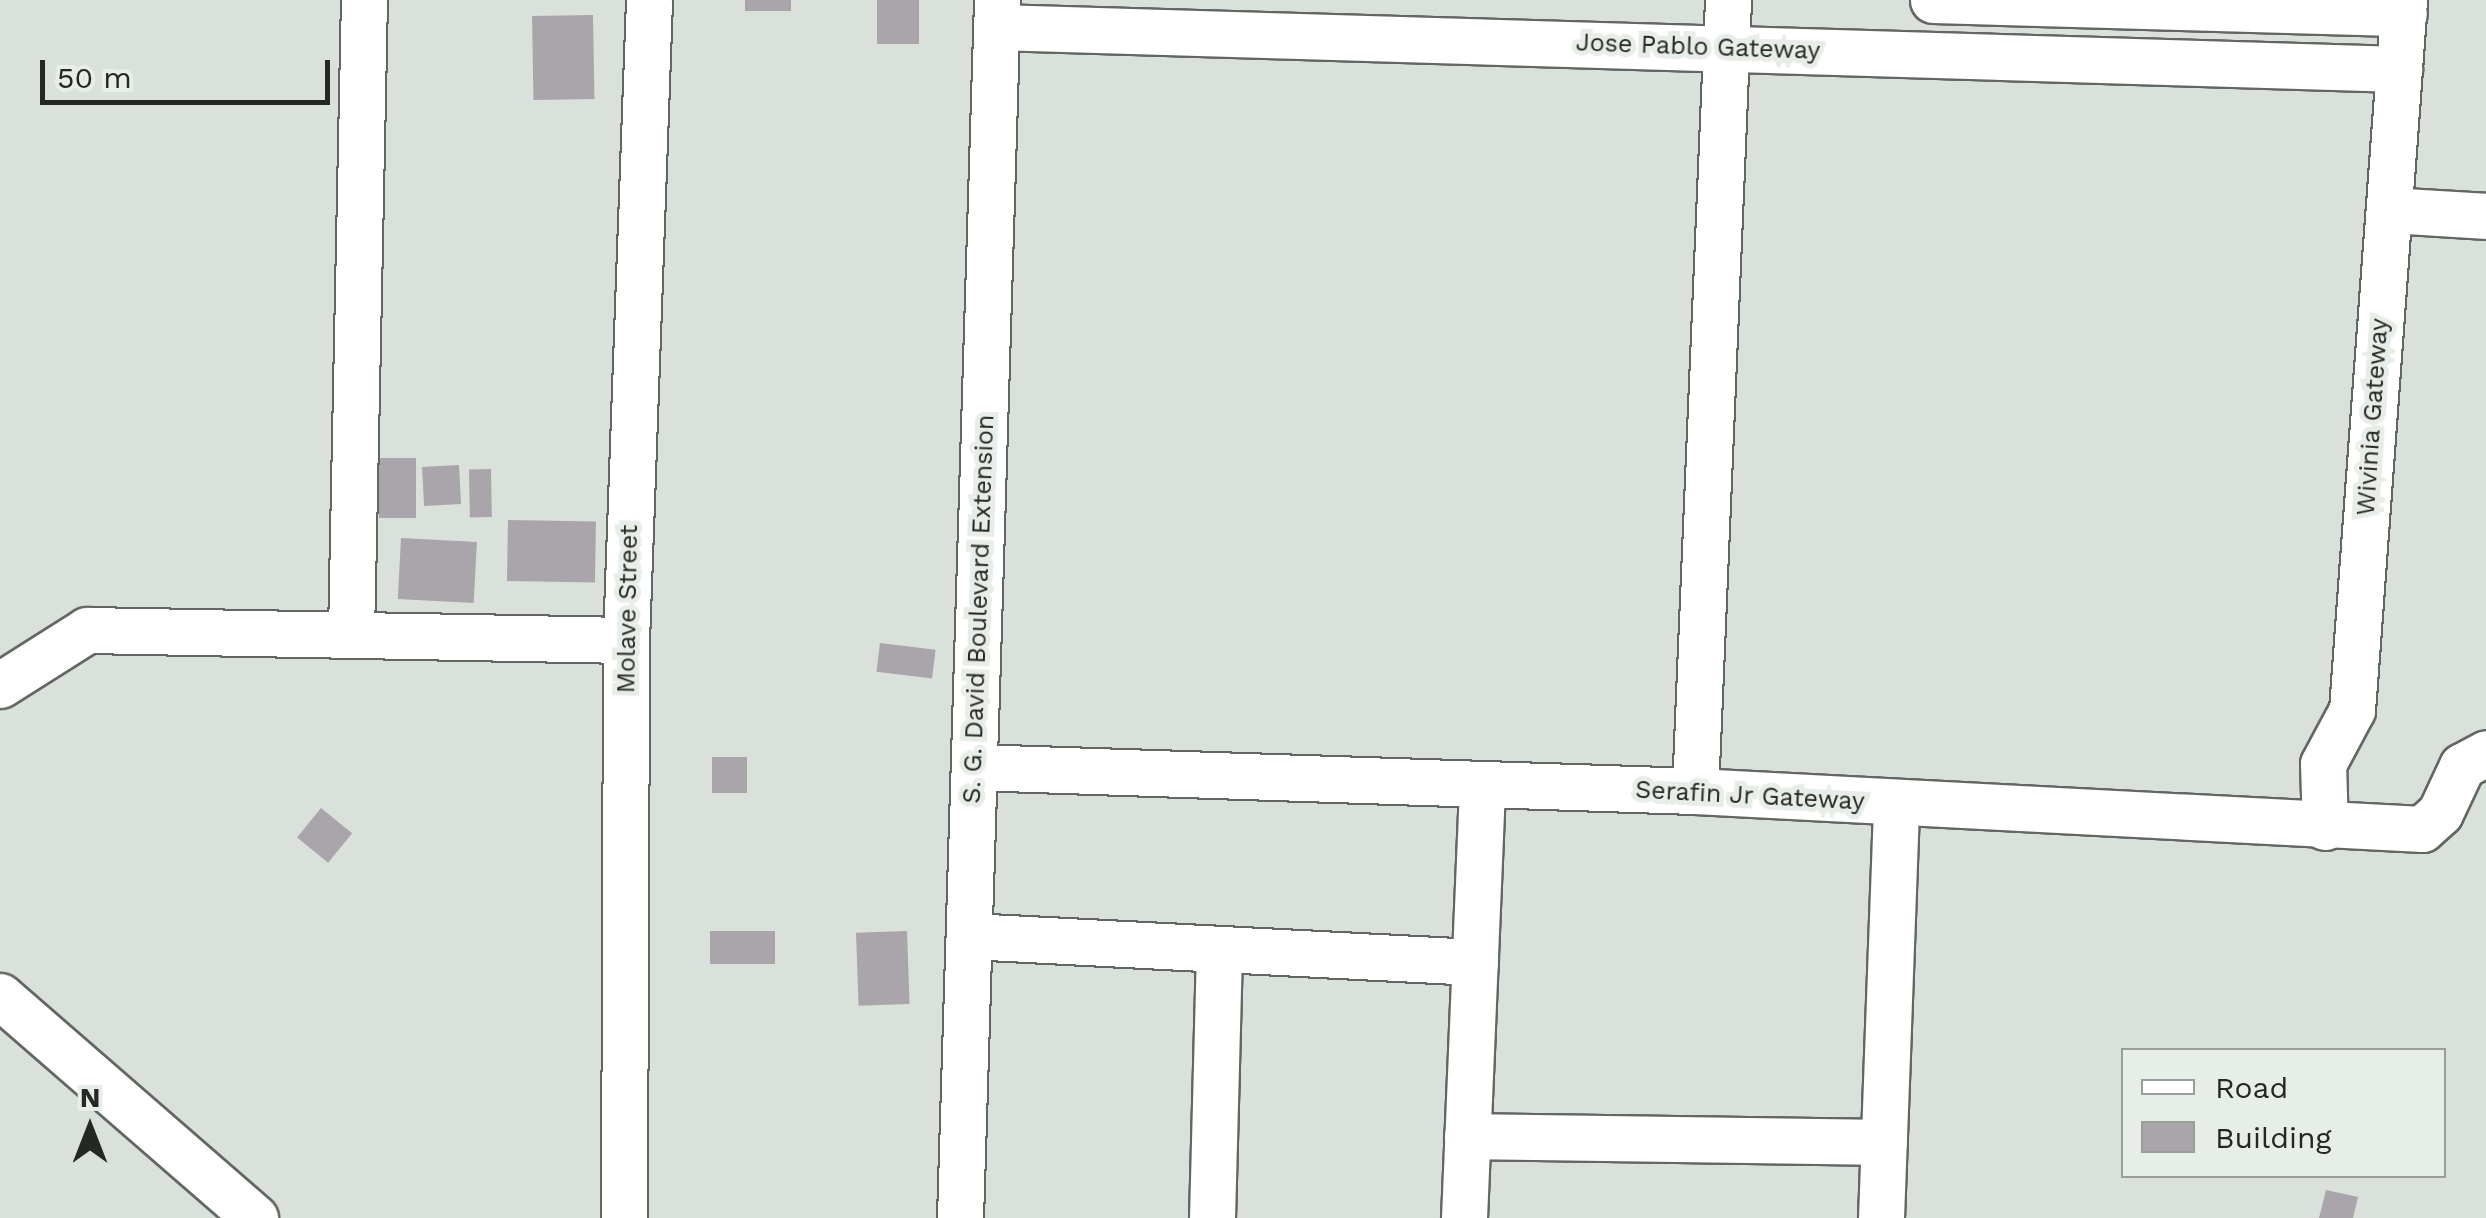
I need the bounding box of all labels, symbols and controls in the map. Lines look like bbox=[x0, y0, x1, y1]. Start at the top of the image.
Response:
street label: Jose Pablo Gateway bbox=[1575, 28, 1821, 66]
scale bar bbox=[45, 40, 335, 102]
text: 50 m bbox=[57, 60, 132, 95]
street label: Wivinia Gateway bbox=[2351, 317, 2395, 517]
street label: S. G. David Boulevard Extension bbox=[957, 414, 1001, 804]
street label: Molave Street bbox=[612, 524, 644, 694]
street label: Serafin Jr Gateway bbox=[1634, 775, 1866, 817]
legend bbox=[2121, 1048, 2446, 1178]
text: Road bbox=[2215, 1070, 2288, 1105]
north arrow bbox=[40, 1078, 140, 1178]
text: N bbox=[80, 1081, 100, 1114]
text: Building bbox=[2215, 1120, 2332, 1155]

